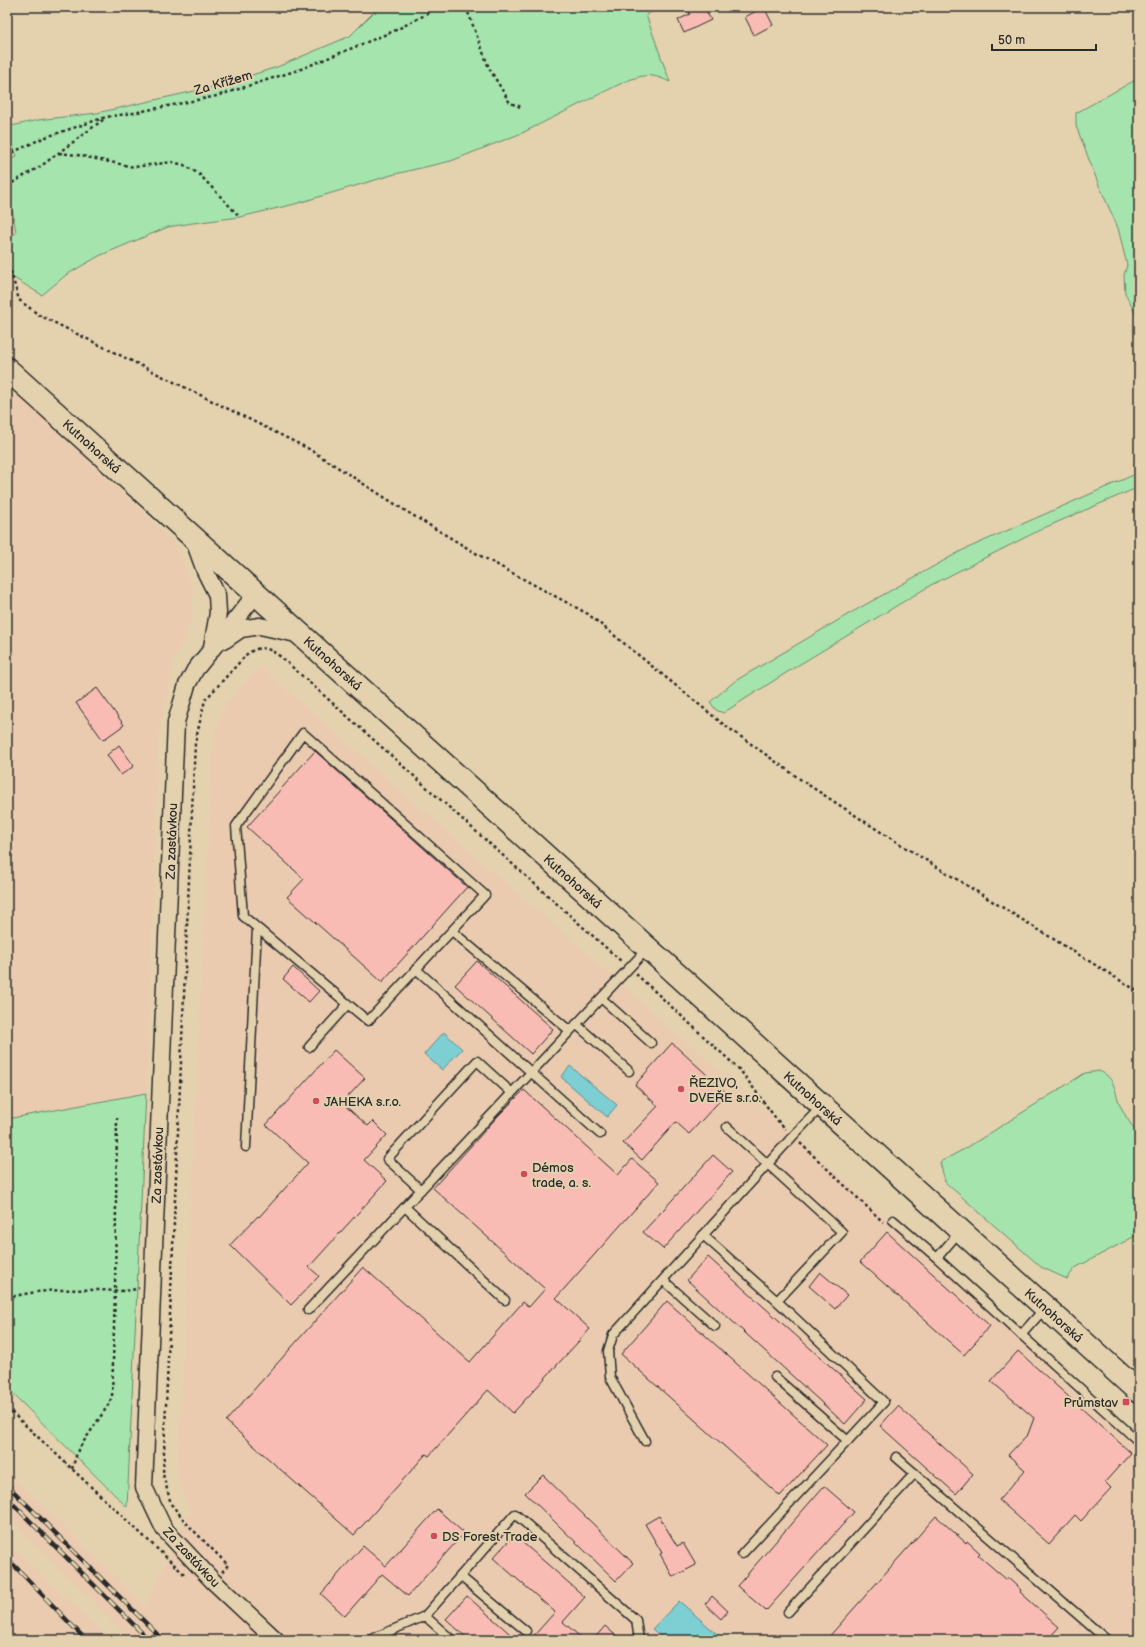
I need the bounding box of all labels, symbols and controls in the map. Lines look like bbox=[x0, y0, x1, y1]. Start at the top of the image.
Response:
scale bar bbox=[992, 26, 1096, 52]
text: 50 m bbox=[998, 33, 1025, 48]
street label: Za Křížem bbox=[191, 67, 254, 99]
street label: Kutnohorská bbox=[59, 416, 124, 477]
street label: Kutnohorská bbox=[300, 633, 365, 694]
street label: Za zastávkou bbox=[163, 803, 181, 881]
street label: Kutnohorská bbox=[540, 851, 605, 912]
street label: Kutnohorská bbox=[780, 1068, 845, 1129]
place label: ŘEZIVO, DVEŘE s.r.o. bbox=[689, 1075, 762, 1106]
marker: ŘEZIVO, DVEŘE s.r.o. bbox=[676, 1084, 686, 1094]
place label: JAHEKA s.r.o. bbox=[324, 1094, 401, 1110]
marker: JAHEKA s.r.o. bbox=[311, 1096, 321, 1106]
street label: Za zastávkou bbox=[149, 1127, 167, 1205]
place label: Démos trade, a. s. bbox=[532, 1160, 591, 1191]
marker: Démos trade, a. s. bbox=[519, 1169, 529, 1179]
street label: Kutnohorská bbox=[1021, 1285, 1086, 1346]
place label: Průmstav bbox=[1064, 1395, 1119, 1411]
marker: Průmstav bbox=[1121, 1397, 1131, 1407]
street label: Za zastávkou bbox=[159, 1524, 223, 1591]
place label: DS Forest Trade bbox=[442, 1529, 538, 1545]
marker: DS Forest Trade bbox=[429, 1531, 439, 1541]

